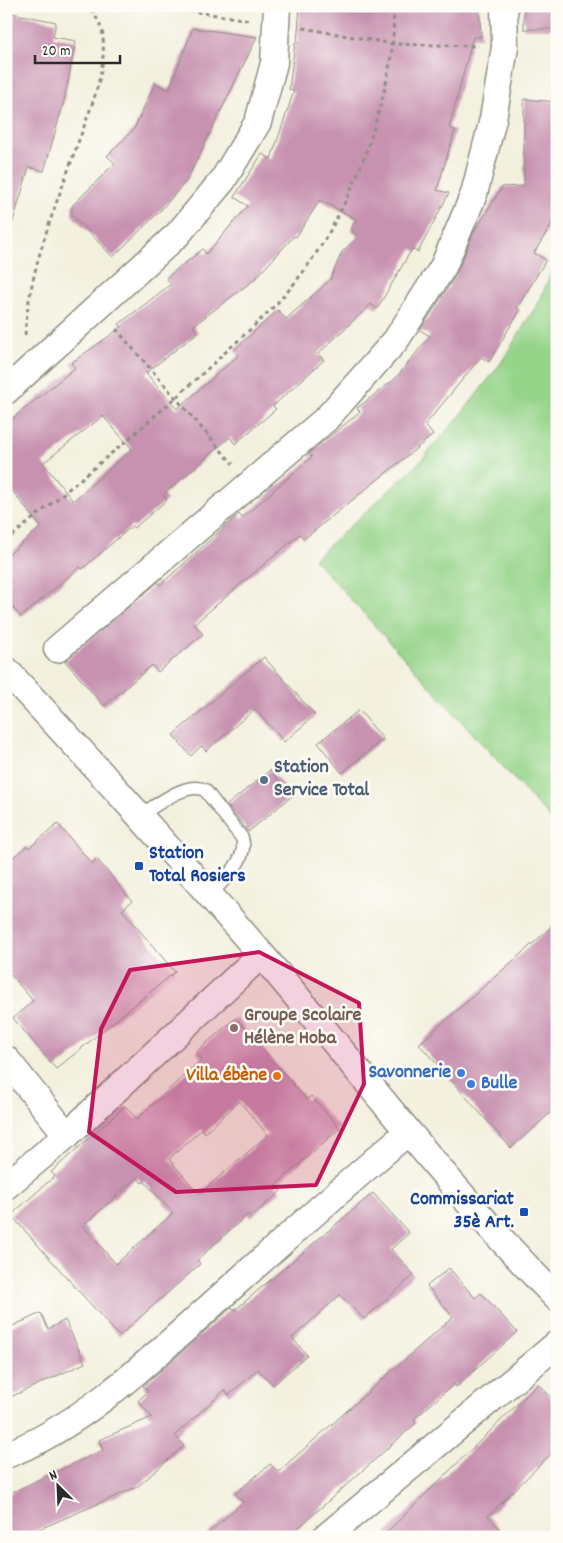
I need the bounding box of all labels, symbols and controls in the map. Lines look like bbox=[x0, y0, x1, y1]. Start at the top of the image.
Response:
scale bar bbox=[35, 32, 120, 64]
text: 20 m bbox=[42, 41, 70, 63]
place label: Station Service Total bbox=[274, 754, 369, 805]
marker: Station Service Total bbox=[258, 774, 270, 786]
place label: Station Total Rosiers bbox=[149, 840, 246, 891]
marker: Station Total Rosiers bbox=[133, 860, 145, 872]
place label: Groupe Scolaire Hélène Hoba bbox=[244, 1002, 362, 1053]
marker: Groupe Scolaire Hélène Hoba bbox=[228, 1022, 240, 1034]
place label: Savonnerie bbox=[368, 1059, 451, 1087]
place label: Villa ébène bbox=[186, 1062, 267, 1090]
marker: Savonnerie bbox=[455, 1067, 467, 1079]
marker: Villa ébène bbox=[271, 1070, 283, 1082]
place label: Bulle bbox=[481, 1070, 518, 1098]
marker: Bulle bbox=[465, 1078, 477, 1090]
place label: Commissariat 35è Art. bbox=[410, 1186, 515, 1237]
marker: Commissariat 35è Art. bbox=[518, 1206, 530, 1218]
north arrow bbox=[32, 1460, 82, 1510]
text: N bbox=[46, 1465, 61, 1486]

